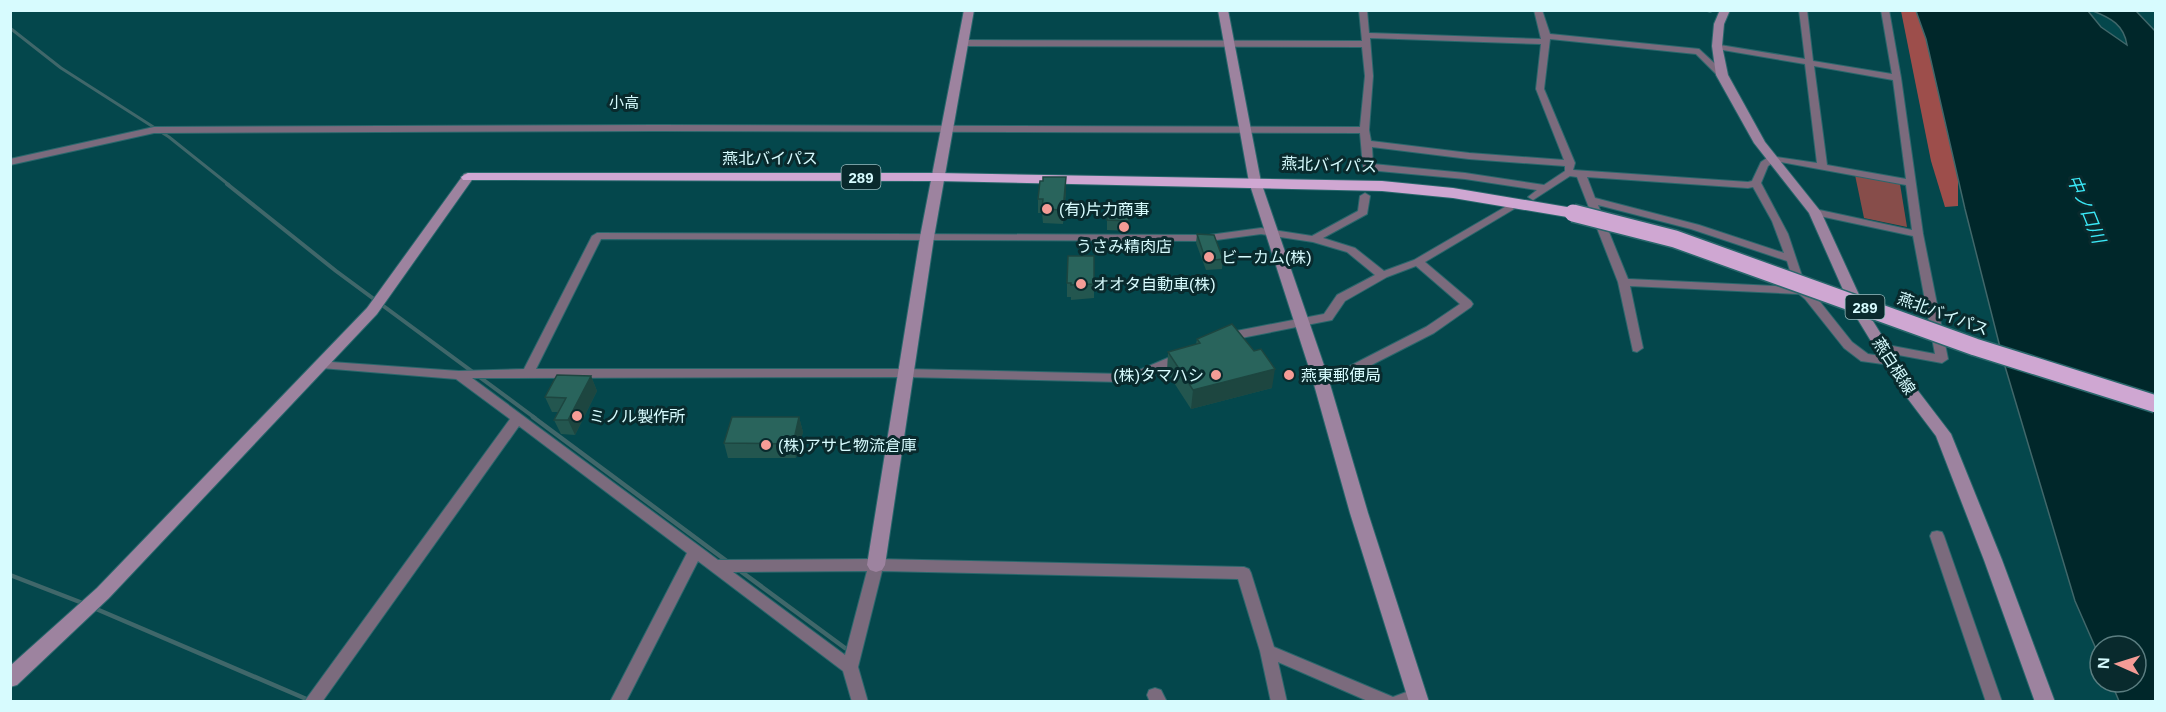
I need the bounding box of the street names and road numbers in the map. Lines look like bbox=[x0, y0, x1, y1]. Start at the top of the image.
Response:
street label: 燕北バイパス bbox=[722, 150, 818, 167]
street label: 燕北バイパス bbox=[1281, 155, 1377, 175]
road number: 289 bbox=[842, 165, 880, 189]
street label: 燕北バイパス bbox=[1895, 290, 1991, 338]
road number: 289 bbox=[1846, 295, 1884, 319]
street label: 燕白根線 bbox=[1869, 335, 1919, 397]

